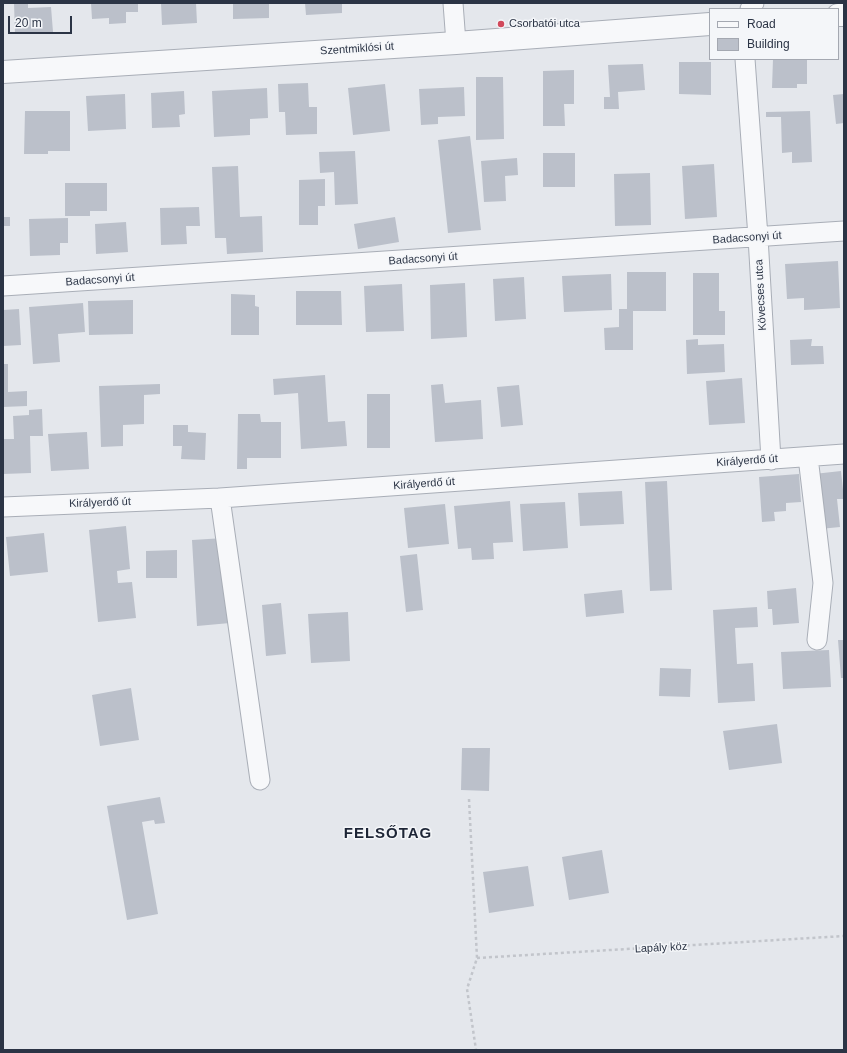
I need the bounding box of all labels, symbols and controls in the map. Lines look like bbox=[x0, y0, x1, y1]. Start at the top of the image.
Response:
scale bar bbox=[10, 8, 74, 34]
legend bbox=[709, 8, 839, 60]
text: 20 m bbox=[15, 16, 42, 30]
place label: Csorbatói utca bbox=[509, 17, 580, 31]
text: Road bbox=[747, 17, 776, 31]
marker: Csorbatói utca bbox=[496, 19, 506, 29]
text: Building bbox=[747, 37, 790, 51]
street label: Szentmiklósi út bbox=[320, 40, 394, 58]
street label: Badacsonyi út bbox=[712, 229, 782, 247]
street label: Badacsonyi út bbox=[388, 250, 458, 268]
street label: Kövecses utca bbox=[753, 259, 769, 331]
street label: Badacsonyi út bbox=[65, 271, 135, 289]
street label: Királyerdő út bbox=[716, 452, 778, 470]
street label: Királyerdő út bbox=[393, 475, 455, 493]
street label: Királyerdő út bbox=[69, 495, 131, 511]
district label: FELSŐTAG bbox=[344, 825, 432, 843]
street label: Lapály köz bbox=[634, 940, 688, 956]

